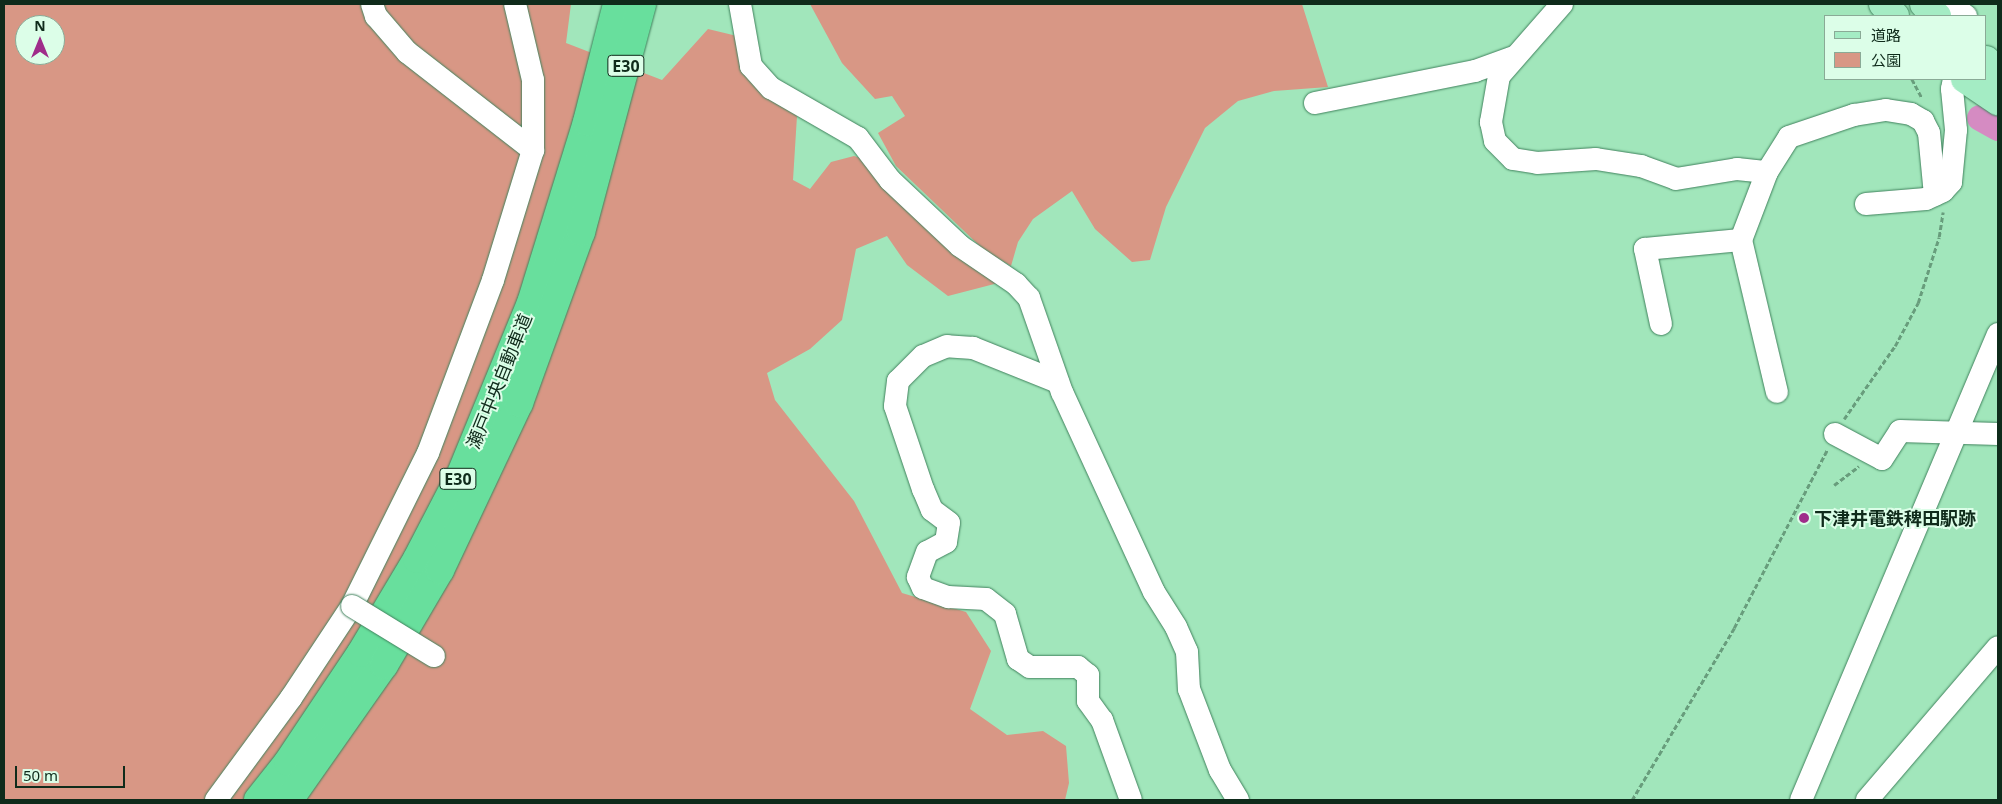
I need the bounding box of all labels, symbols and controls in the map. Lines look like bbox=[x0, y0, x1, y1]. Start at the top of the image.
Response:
north arrow bbox=[15, 15, 65, 65]
legend bbox=[1824, 15, 1987, 80]
text: N bbox=[34, 16, 46, 35]
text: 道路 bbox=[1871, 25, 1901, 45]
text: 公園 bbox=[1871, 50, 1901, 70]
road number: E30 bbox=[607, 52, 645, 80]
street label: 瀬戸中央自動車道 bbox=[462, 310, 536, 452]
road number: E30 bbox=[439, 466, 477, 492]
place label: 下津井電鉄稗田駅跡 bbox=[1814, 507, 1976, 529]
marker: 下津井電鉄稗田駅跡 bbox=[1798, 512, 1810, 524]
scale bar bbox=[18, 756, 128, 788]
text: 50 m bbox=[23, 765, 58, 785]

